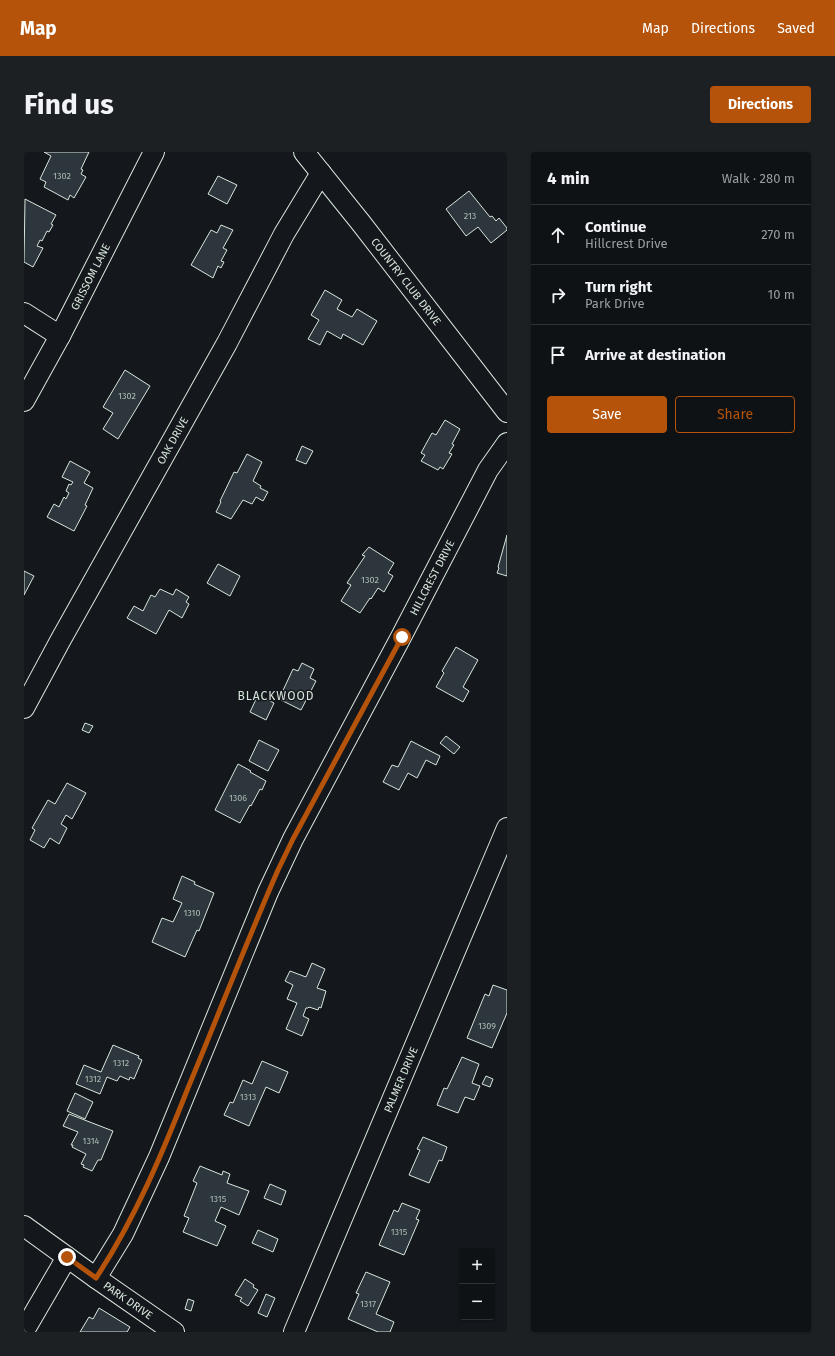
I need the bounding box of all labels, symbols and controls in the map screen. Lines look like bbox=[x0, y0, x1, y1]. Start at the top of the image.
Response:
text: Map bbox=[20, 17, 57, 40]
text: Map bbox=[642, 20, 669, 37]
text: Directions bbox=[691, 20, 755, 37]
text: Saved bbox=[777, 20, 815, 37]
button: Directions bbox=[710, 86, 811, 123]
text: Find us bbox=[24, 88, 114, 121]
text: 4 min bbox=[547, 168, 590, 189]
house number: 1302 bbox=[53, 171, 71, 181]
text: Walk · 280 m bbox=[722, 171, 795, 186]
house number: 213 bbox=[464, 211, 476, 221]
text: Continue bbox=[585, 218, 646, 236]
icon: ahead bbox=[547, 224, 569, 246]
text: 270 m bbox=[761, 227, 795, 242]
street label: COUNTRY CLUB DRIVE bbox=[368, 236, 444, 328]
text: Hillcrest Drive bbox=[585, 236, 668, 251]
street label: GRISSOM LANE bbox=[68, 241, 113, 312]
text: Turn right bbox=[585, 278, 652, 296]
icon: right bbox=[547, 284, 569, 306]
text: 10 m bbox=[768, 287, 795, 302]
text: Park Drive bbox=[585, 296, 645, 311]
icon: arrive bbox=[547, 344, 569, 366]
text: Arrive at destination bbox=[585, 346, 726, 364]
house number: 1302 bbox=[118, 391, 136, 401]
button: Save bbox=[547, 396, 667, 433]
button: Share bbox=[675, 396, 795, 433]
street label: OAK DRIVE bbox=[154, 415, 191, 467]
street label: HILLCREST DRIVE bbox=[407, 538, 458, 618]
house number: 1302 bbox=[361, 575, 379, 585]
route start bbox=[393, 628, 411, 646]
district label: BLACKWOOD bbox=[237, 689, 315, 703]
house number: 1306 bbox=[229, 793, 247, 803]
house number: 1310 bbox=[183, 908, 201, 918]
house number: 1309 bbox=[478, 1021, 496, 1031]
street label: PALMER DRIVE bbox=[381, 1045, 421, 1115]
house number: 1312 bbox=[113, 1058, 129, 1068]
house number: 1312 bbox=[85, 1074, 101, 1084]
house number: 1313 bbox=[240, 1092, 256, 1102]
house number: 1314 bbox=[83, 1136, 100, 1146]
house number: 1315 bbox=[210, 1194, 227, 1204]
house number: 1315 bbox=[391, 1227, 408, 1237]
route end bbox=[58, 1248, 76, 1266]
map controls bbox=[459, 1248, 495, 1320]
button: + bbox=[459, 1248, 495, 1284]
street label: PARK DRIVE bbox=[101, 1279, 155, 1322]
button: − bbox=[459, 1284, 495, 1320]
house number: 1317 bbox=[360, 1299, 376, 1309]

